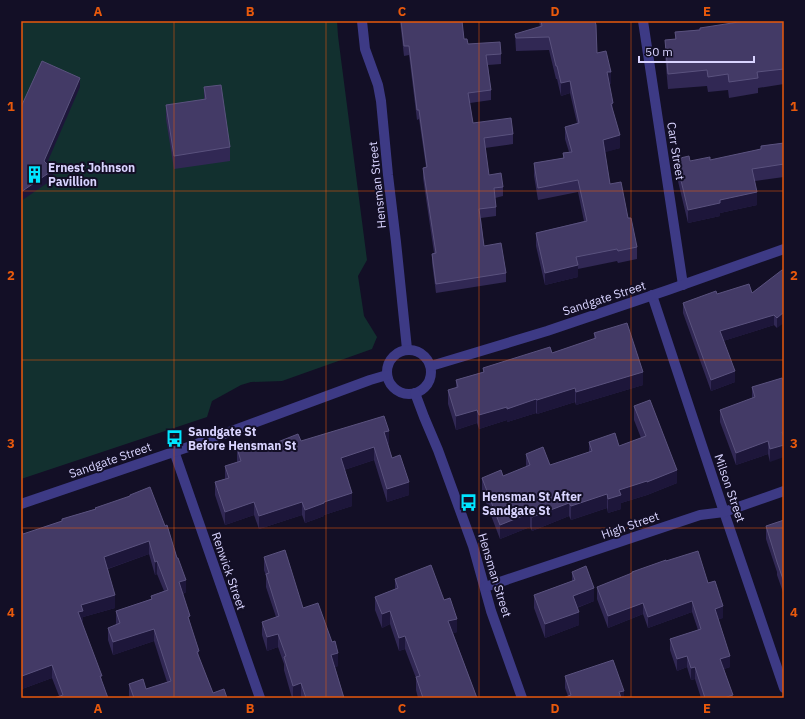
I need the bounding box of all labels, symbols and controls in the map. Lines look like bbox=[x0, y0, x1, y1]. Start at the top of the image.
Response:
text: A bbox=[94, 3, 103, 20]
text: B bbox=[246, 3, 255, 20]
text: C bbox=[398, 3, 407, 20]
text: D bbox=[550, 3, 560, 20]
text: E bbox=[703, 3, 711, 20]
scale bar bbox=[639, 38, 754, 64]
text: 50 m bbox=[645, 44, 673, 59]
text: 1 bbox=[7, 98, 15, 115]
text: 1 bbox=[790, 98, 798, 115]
street label: Carr Street bbox=[664, 121, 688, 181]
street label: Hensman Street bbox=[365, 141, 389, 229]
place label: Ernest Johnson Pavillion bbox=[48, 160, 135, 189]
building icon: Ernest Johnson Pavillion bbox=[25, 164, 45, 184]
text: 2 bbox=[7, 267, 15, 284]
text: 2 bbox=[790, 267, 798, 284]
street label: Sandgate Street bbox=[561, 278, 647, 318]
place label: Sandgate St Before Hensman St bbox=[188, 424, 297, 453]
bus stop icon: Sandgate St Before Hensman St bbox=[165, 428, 185, 448]
text: 3 bbox=[7, 435, 15, 452]
text: 3 bbox=[790, 435, 798, 452]
street label: Sandgate Street bbox=[67, 439, 153, 481]
street label: Milson Street bbox=[711, 452, 749, 524]
place label: Hensman St After Sandgate St bbox=[482, 489, 582, 518]
bus stop icon: Hensman St After Sandgate St bbox=[459, 493, 479, 513]
street label: High Street bbox=[599, 508, 661, 542]
street label: Renwick Street bbox=[209, 530, 249, 612]
street label: Hensman Street bbox=[475, 531, 515, 619]
text: 4 bbox=[7, 604, 15, 621]
text: 4 bbox=[790, 604, 798, 621]
text: A bbox=[94, 700, 103, 717]
text: B bbox=[246, 700, 255, 717]
text: C bbox=[398, 700, 407, 717]
text: D bbox=[550, 700, 560, 717]
text: E bbox=[703, 700, 711, 717]

